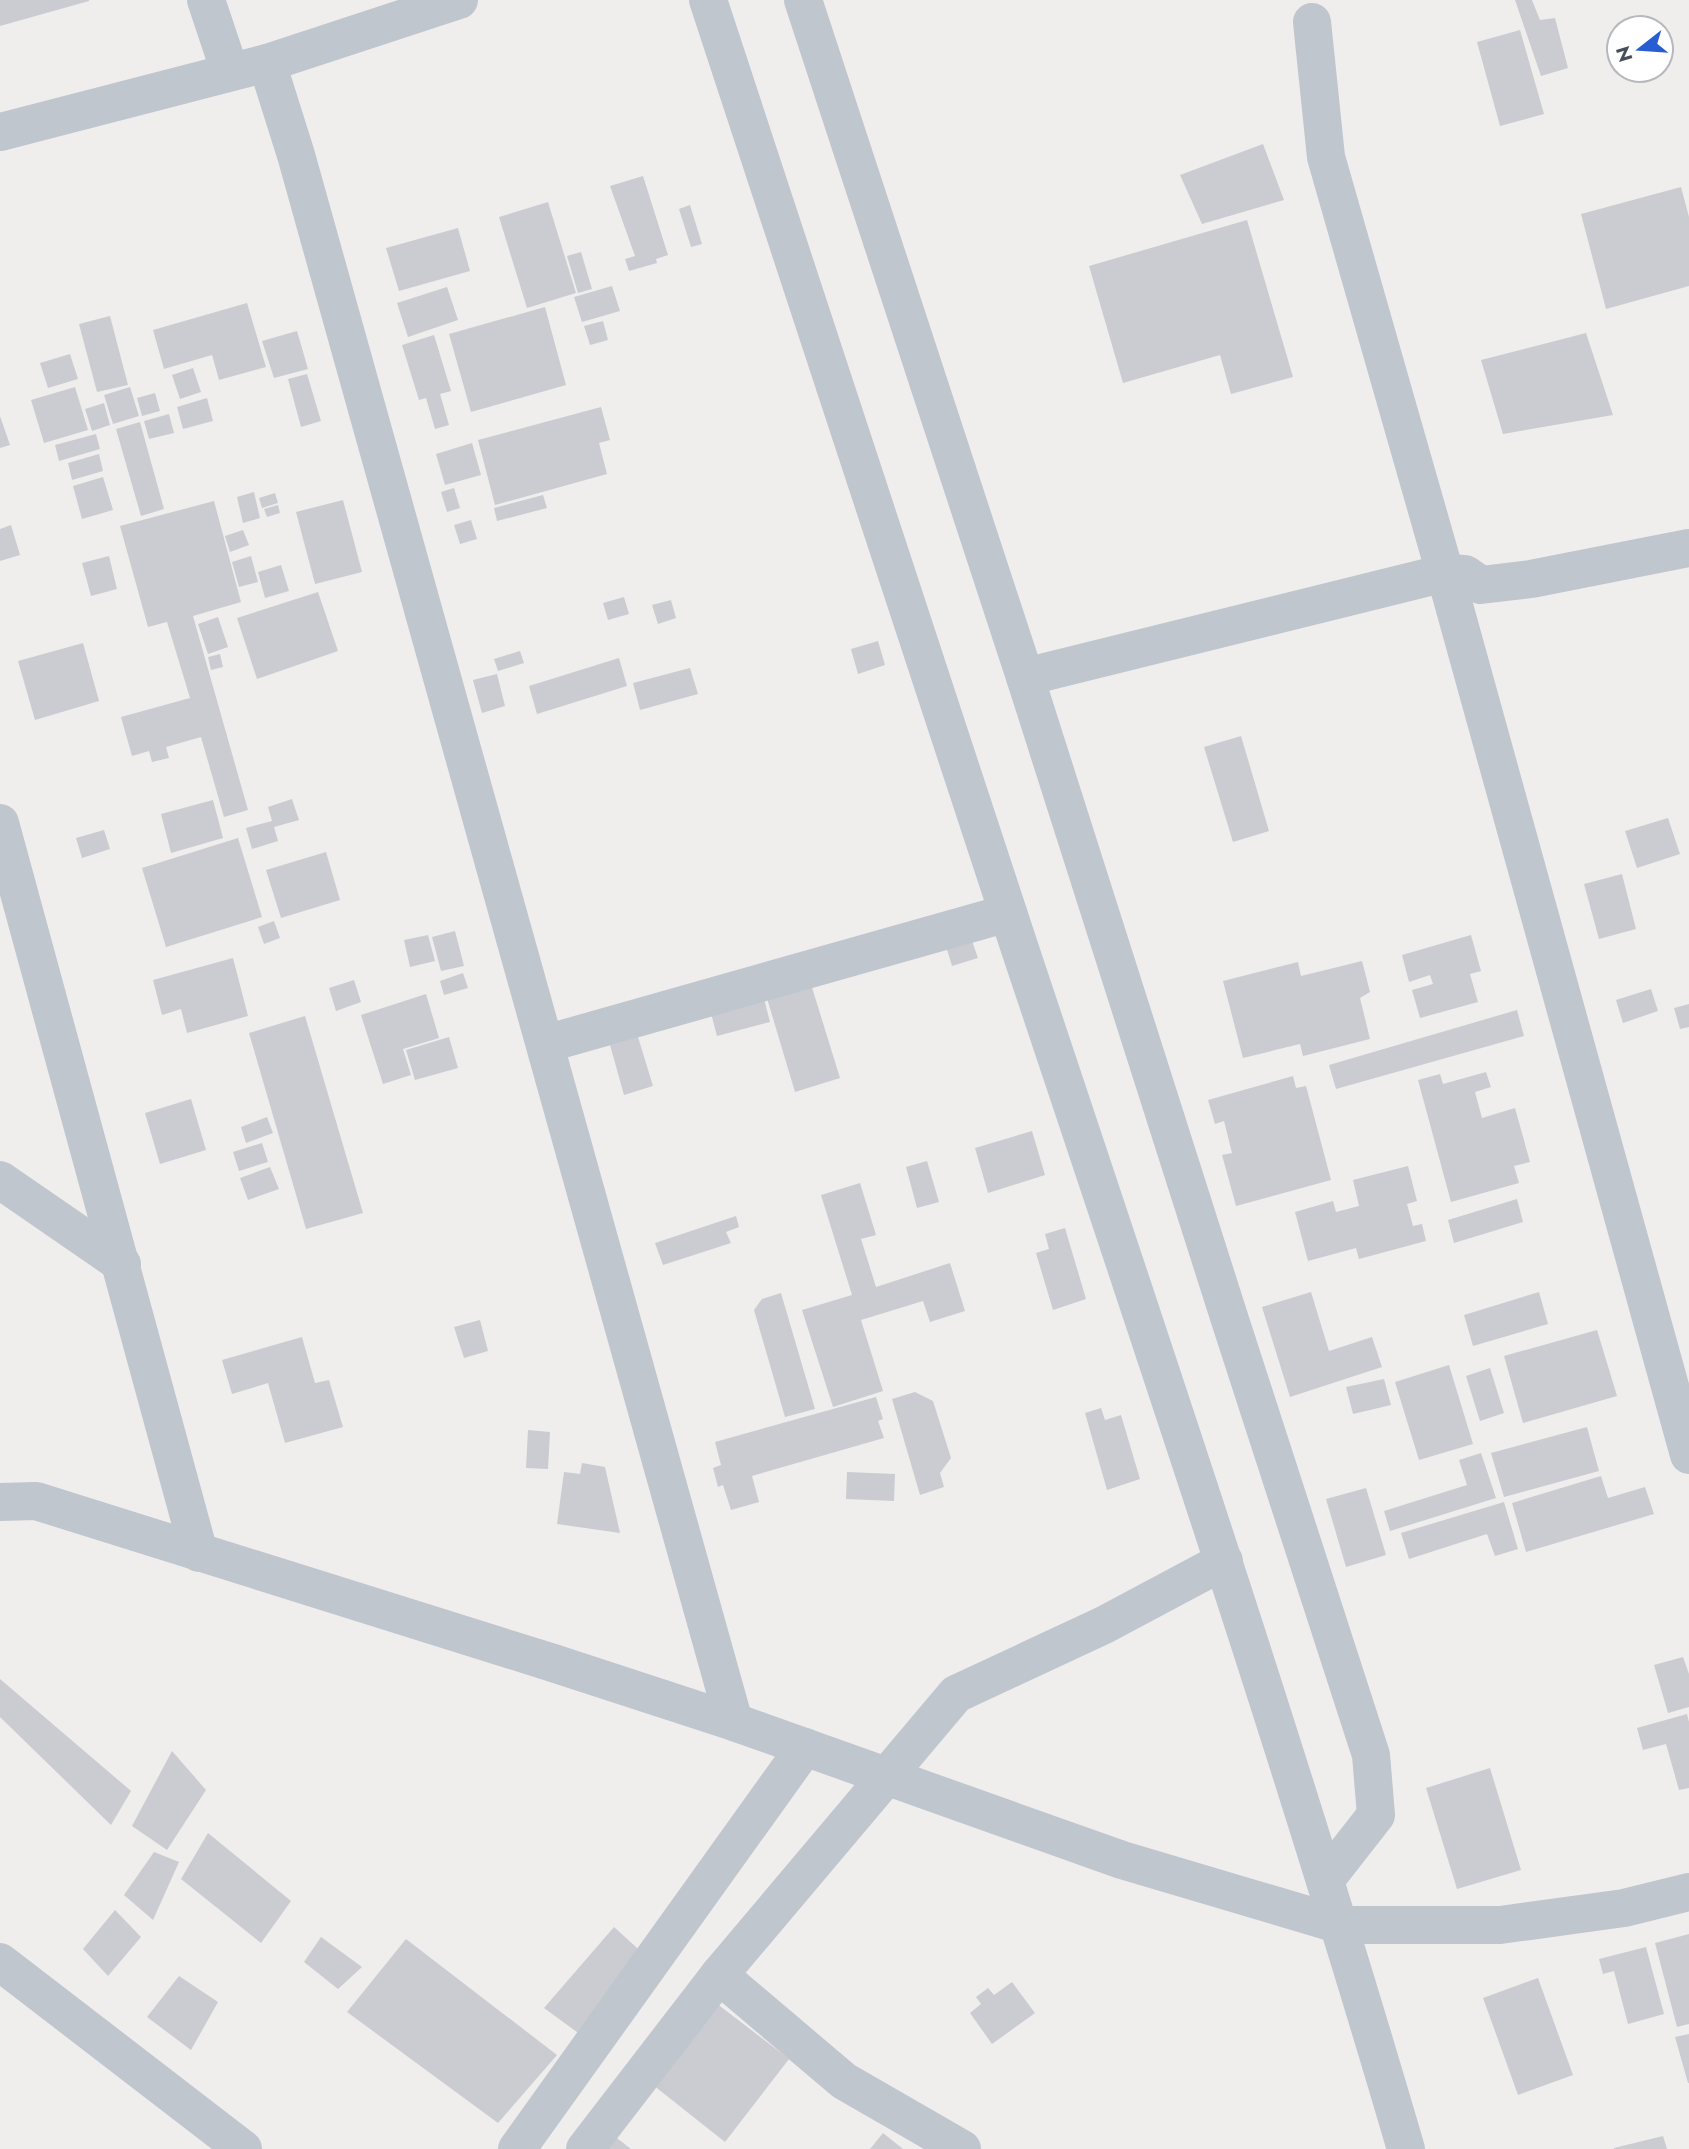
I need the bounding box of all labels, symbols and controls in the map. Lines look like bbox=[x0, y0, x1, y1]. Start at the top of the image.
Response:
north arrow bbox=[1605, 14, 1675, 84]
text: N bbox=[1609, 43, 1639, 65]

